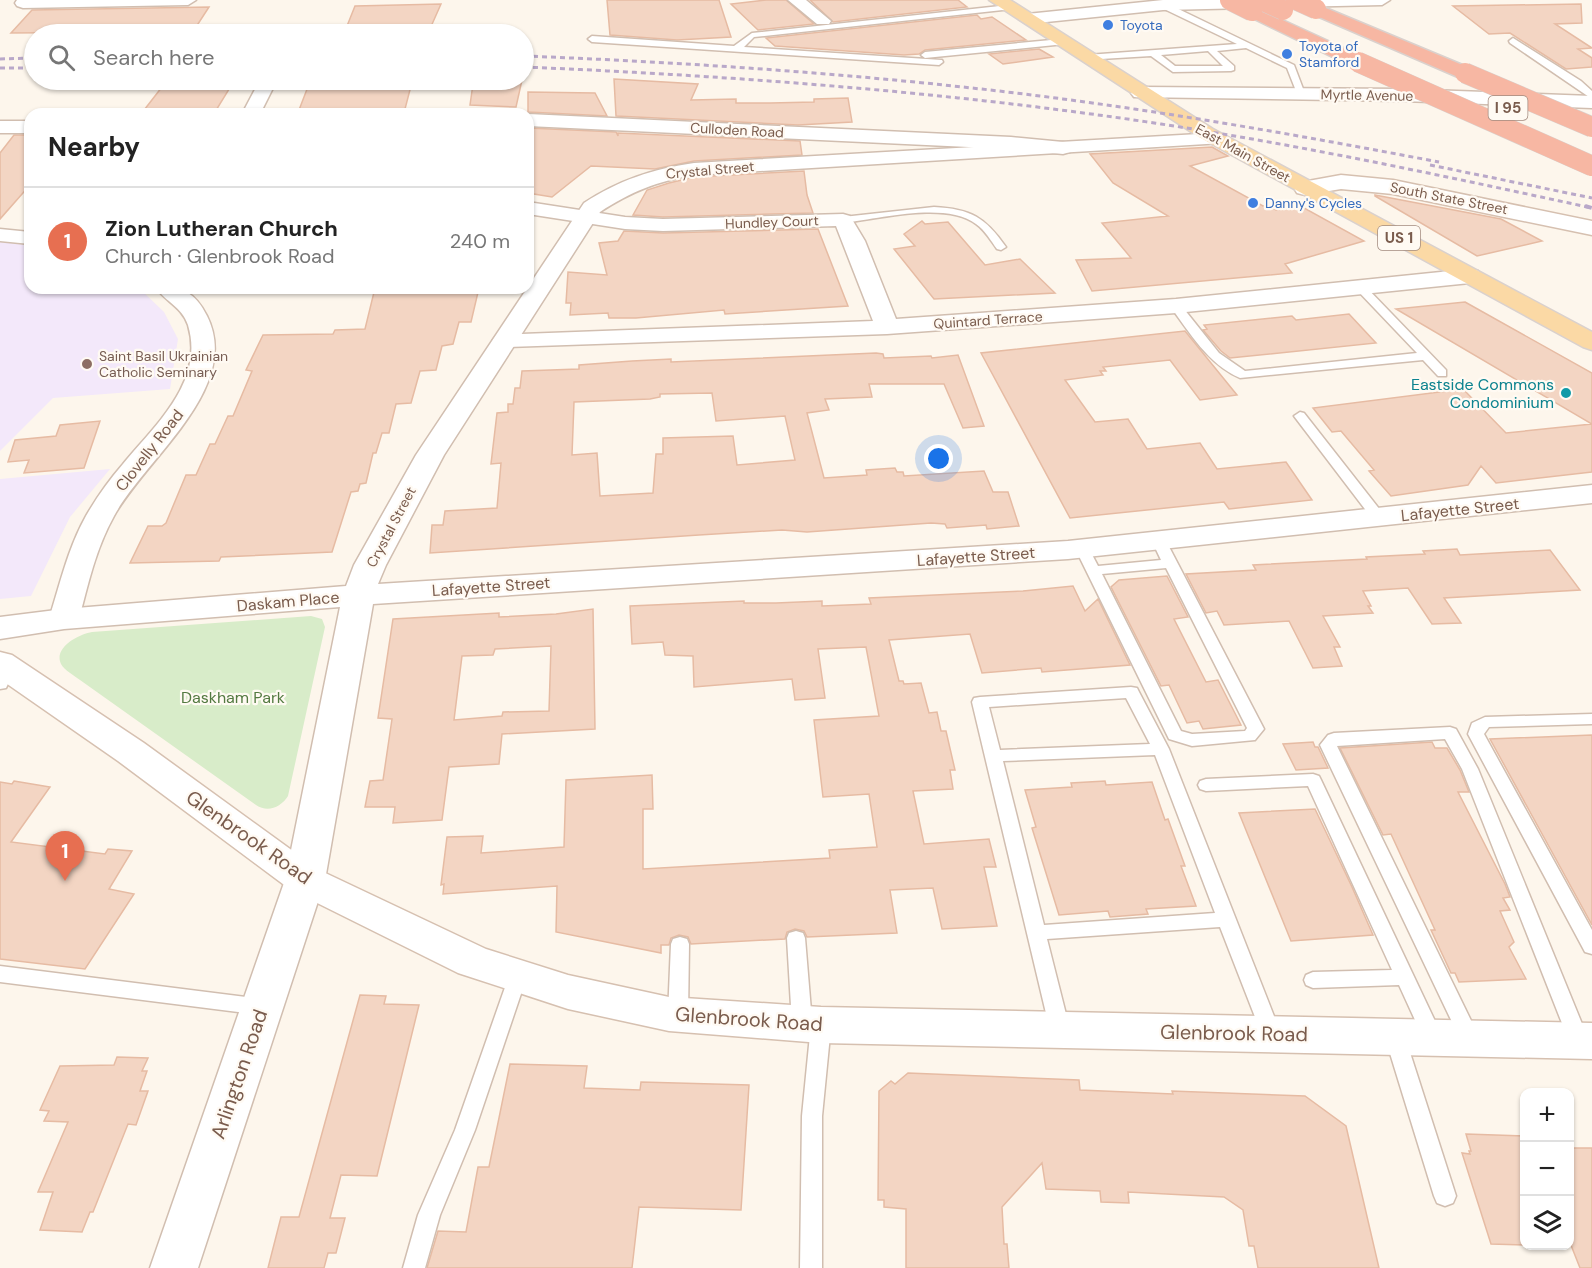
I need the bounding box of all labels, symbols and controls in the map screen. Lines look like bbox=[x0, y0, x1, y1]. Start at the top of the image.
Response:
place label: Toyota bbox=[1120, 16, 1163, 34]
marker: Toyota bbox=[1101, 18, 1115, 32]
search box bbox=[24, 24, 534, 90]
place label: Toyota of Stamford bbox=[1299, 37, 1359, 71]
icon: search bbox=[45, 41, 78, 74]
text: Search here bbox=[93, 43, 214, 72]
marker: Toyota of Stamford bbox=[1280, 47, 1294, 61]
street label: Myrtle Avenue bbox=[1321, 85, 1413, 105]
road number: I 95 bbox=[1488, 96, 1528, 120]
street label: Culloden Road bbox=[690, 119, 784, 141]
street label: East Main Street bbox=[1192, 120, 1294, 186]
text: Nearby bbox=[48, 130, 140, 164]
street label: Crystal Street bbox=[665, 157, 755, 183]
street label: South State Street bbox=[1389, 178, 1509, 218]
place label: Danny's Cycles bbox=[1265, 194, 1362, 212]
marker: Danny's Cycles bbox=[1246, 196, 1260, 210]
street label: Hundley Court bbox=[725, 211, 819, 233]
text: Zion Lutheran Church bbox=[105, 214, 338, 243]
road number: US 1 bbox=[1378, 226, 1420, 250]
text: 1 bbox=[64, 228, 71, 254]
text: 240 m bbox=[450, 228, 510, 254]
text: Church · Glenbrook Road bbox=[105, 243, 335, 269]
street label: Quintard Terrace bbox=[933, 307, 1043, 333]
place label: Saint Basil Ukrainian Catholic Seminary bbox=[99, 347, 228, 381]
marker: Saint Basil Ukrainian Catholic Seminary bbox=[80, 357, 94, 371]
place label: Eastside Commons Condominium bbox=[1411, 374, 1554, 413]
marker: Eastside Commons Condominium bbox=[1559, 386, 1573, 400]
street label: Clovelly Road bbox=[111, 405, 188, 496]
your location bbox=[924, 444, 953, 473]
street label: Crystal Street bbox=[362, 484, 420, 570]
street label: Lafayette Street bbox=[1400, 493, 1520, 526]
street label: Lafayette Street bbox=[916, 542, 1036, 571]
street label: Lafayette Street bbox=[431, 572, 551, 601]
street label: Daskam Place bbox=[236, 587, 340, 616]
park label: Daskham Park bbox=[181, 687, 285, 708]
street label: Glenbrook Road bbox=[181, 784, 317, 890]
pin: 1 bbox=[46, 832, 84, 881]
street label: Glenbrook Road bbox=[674, 1001, 824, 1037]
street label: Arlington Road bbox=[205, 1006, 273, 1142]
street label: Glenbrook Road bbox=[1160, 1019, 1308, 1047]
map controls bbox=[1520, 1088, 1574, 1250]
button: + bbox=[1520, 1088, 1574, 1142]
button: − bbox=[1520, 1142, 1574, 1196]
button: layers bbox=[1520, 1196, 1574, 1250]

